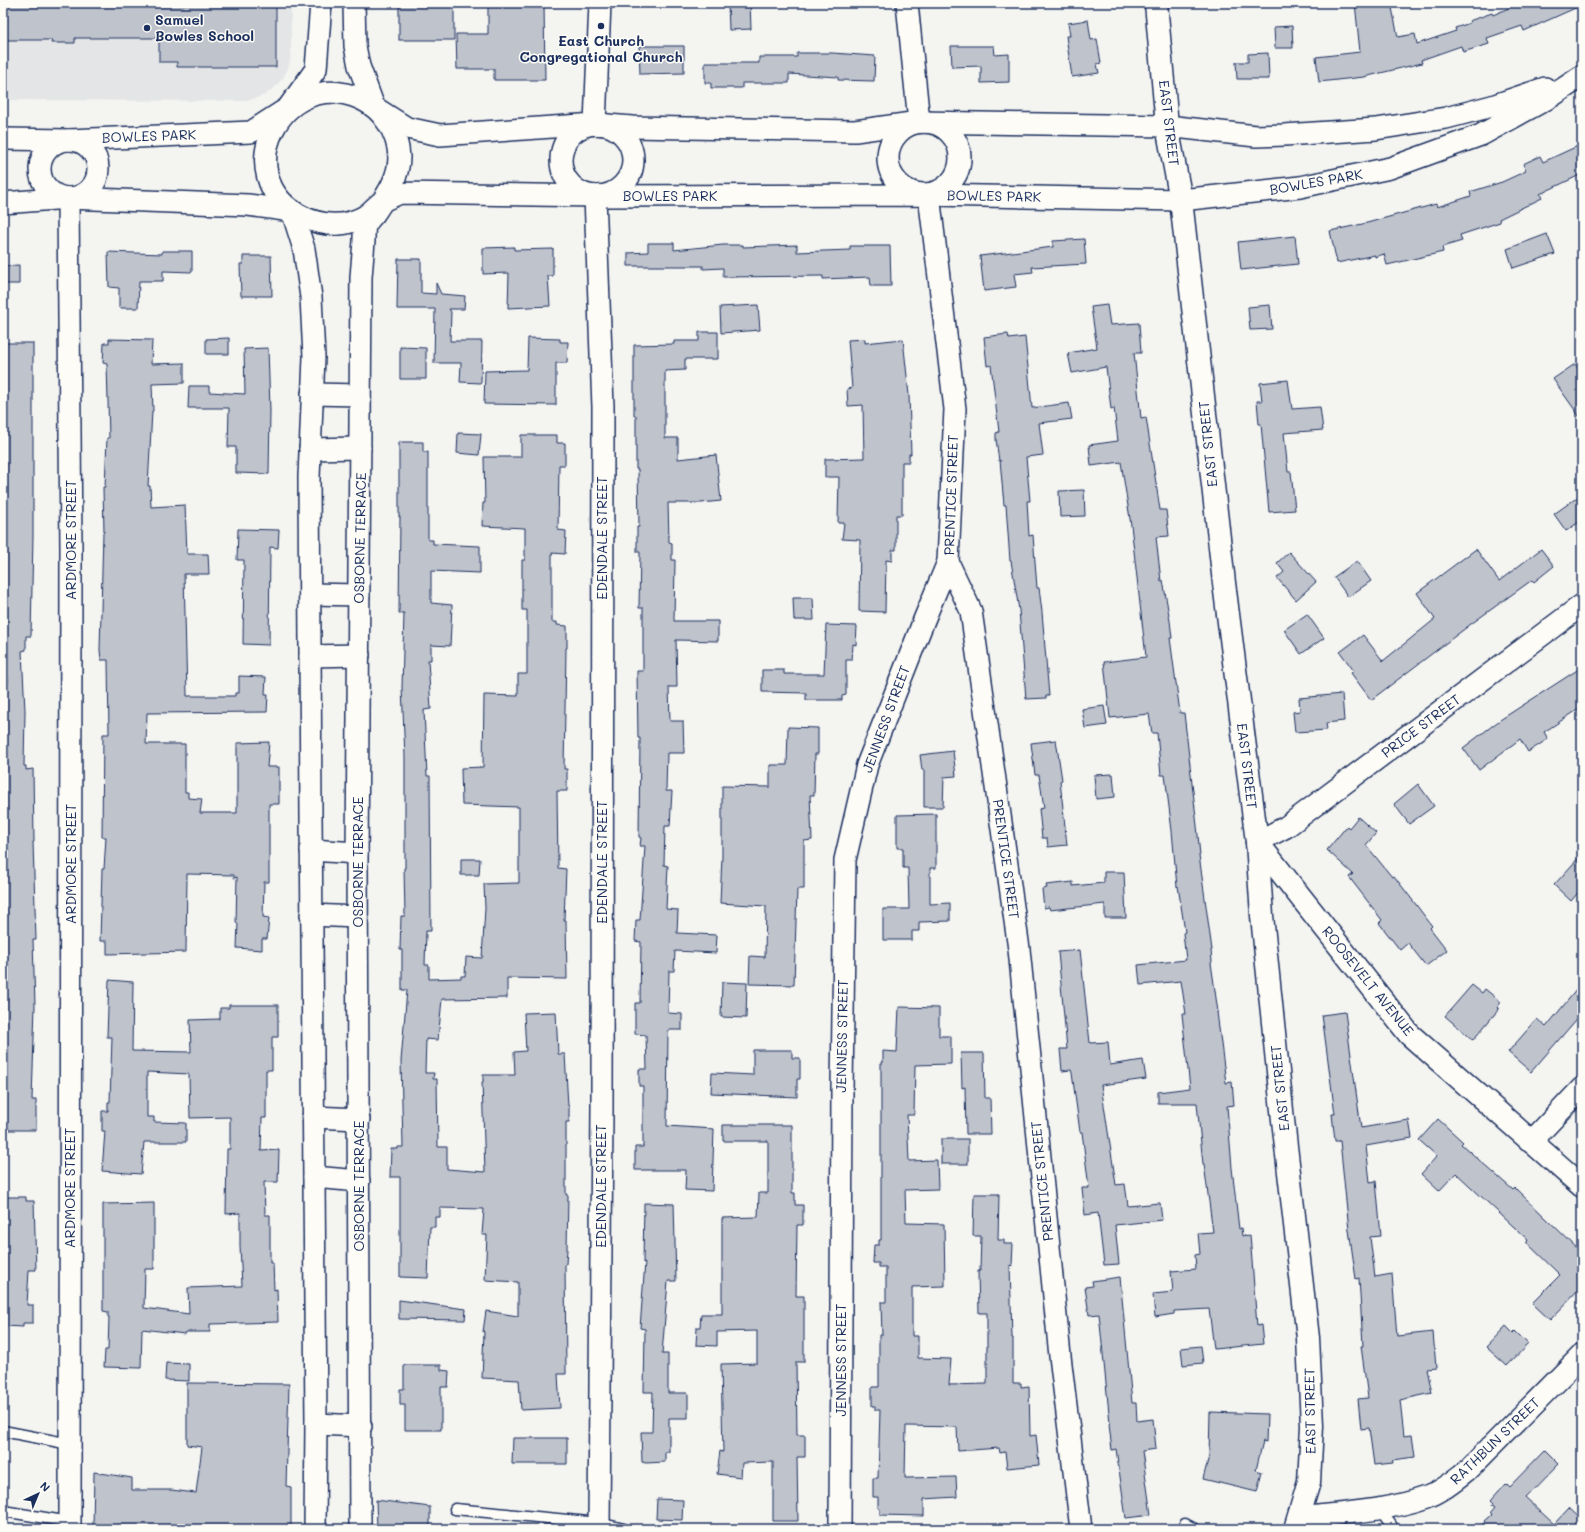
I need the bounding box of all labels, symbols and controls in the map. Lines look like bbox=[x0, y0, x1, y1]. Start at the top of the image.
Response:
place label: Samuel Bowles School bbox=[155, 10, 254, 45]
marker: East Church Congregational Church bbox=[596, 21, 606, 31]
marker: Samuel Bowles School bbox=[142, 23, 152, 33]
place label: East Church Congregational Church bbox=[519, 31, 683, 66]
street label: EAST STREET bbox=[1155, 79, 1184, 167]
street label: BOWLES PARK bbox=[101, 124, 197, 147]
street label: BOWLES PARK bbox=[1268, 164, 1365, 199]
street label: BOWLES PARK bbox=[947, 185, 1042, 206]
street label: BOWLES PARK bbox=[623, 186, 718, 205]
street label: EAST STREET bbox=[1194, 400, 1221, 488]
street label: PRENTICE STREET bbox=[939, 434, 962, 556]
street label: OSBORNE TERRACE bbox=[349, 472, 370, 604]
street label: EDENDALE STREET bbox=[592, 476, 611, 600]
street label: ARDMORE STREET bbox=[61, 480, 80, 600]
street label: JENNESS STREET bbox=[857, 662, 914, 775]
street label: PRICE STREET bbox=[1377, 689, 1464, 762]
street label: EAST STREET bbox=[1233, 722, 1262, 810]
street label: OSBORNE TERRACE bbox=[348, 796, 367, 928]
street label: PRENTICE STREET bbox=[989, 798, 1024, 920]
street label: EDENDALE STREET bbox=[592, 800, 611, 924]
street label: ARDMORE STREET bbox=[61, 804, 80, 924]
street label: ROOSEVELT AVENUE bbox=[1318, 922, 1419, 1040]
street label: JENNESS STREET bbox=[831, 979, 852, 1093]
street label: EAST STREET bbox=[1266, 1044, 1293, 1132]
street label: OSBORNE TERRACE bbox=[349, 1120, 368, 1252]
street label: PRENTICE STREET bbox=[1026, 1120, 1057, 1242]
street label: EDENDALE STREET bbox=[591, 1124, 610, 1248]
street label: ARDMORE STREET bbox=[60, 1128, 79, 1248]
street label: JENNESS STREET bbox=[831, 1303, 850, 1417]
street label: EAST STREET bbox=[1299, 1367, 1320, 1454]
street label: RATHBUN STREET bbox=[1446, 1393, 1544, 1488]
north arrow bbox=[18, 1474, 58, 1514]
text: N bbox=[37, 1478, 54, 1495]

